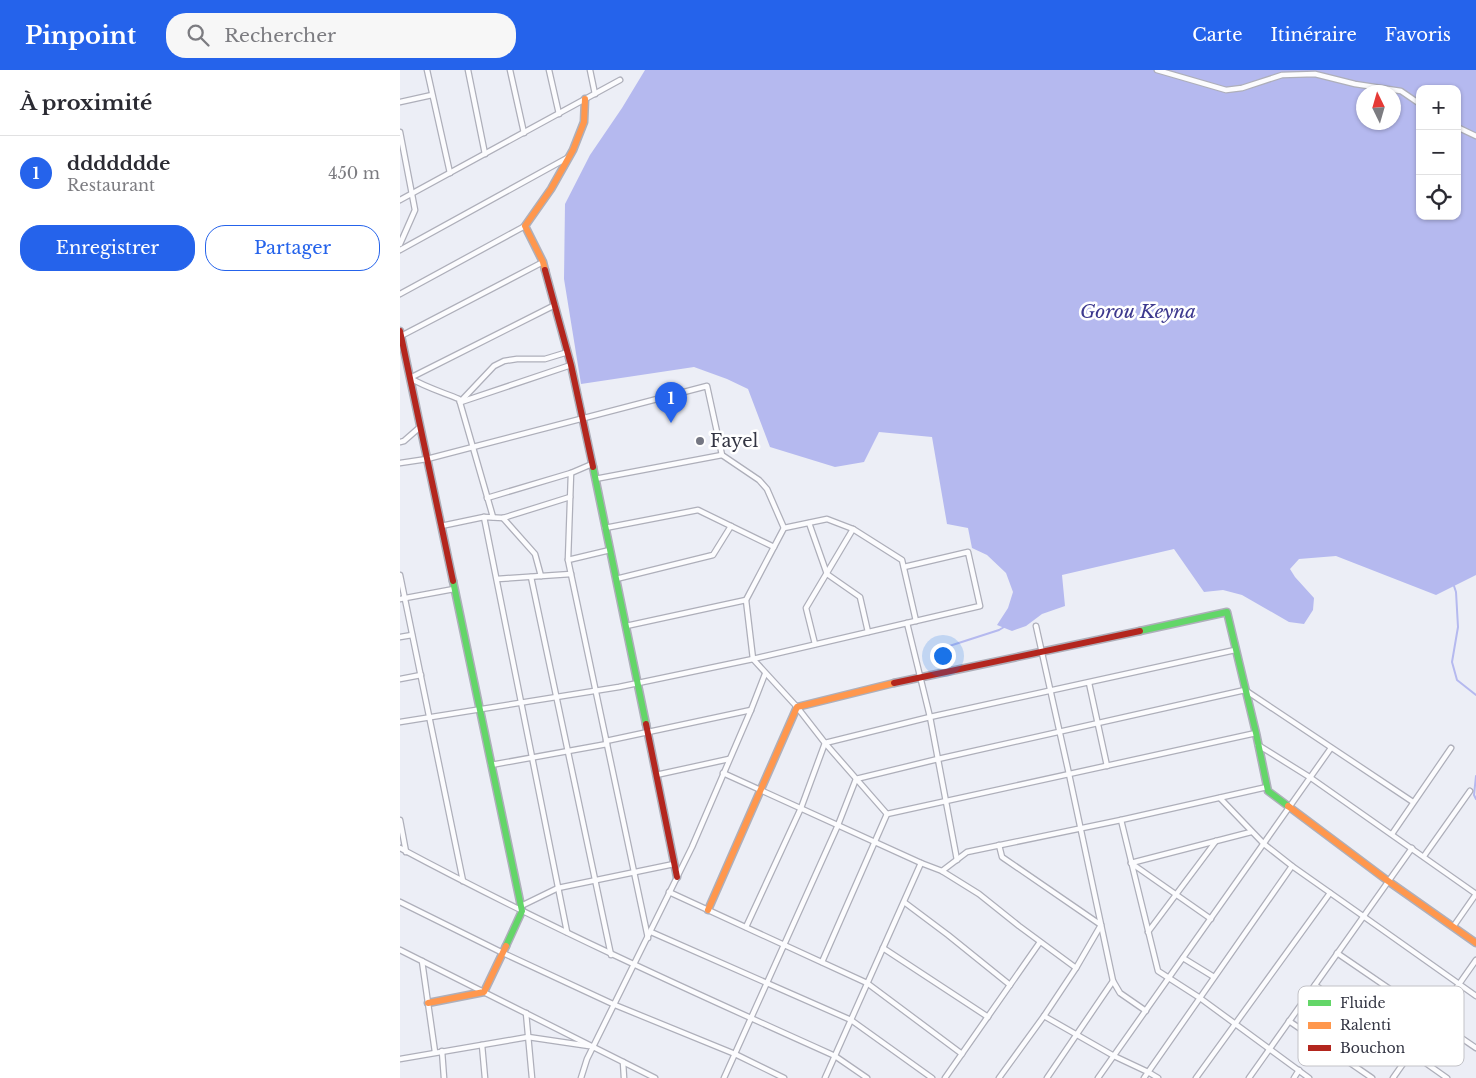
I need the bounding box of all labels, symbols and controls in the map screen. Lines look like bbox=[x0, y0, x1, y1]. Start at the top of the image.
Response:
search box bbox=[166, 13, 516, 58]
text: Pinpoint bbox=[25, 21, 136, 50]
icon: search bbox=[184, 21, 212, 49]
text: Rechercher bbox=[224, 24, 336, 47]
text: Carte bbox=[1192, 24, 1242, 46]
text: Itinéraire bbox=[1270, 24, 1357, 46]
text: Favoris bbox=[1385, 24, 1451, 46]
north arrow bbox=[1356, 85, 1401, 130]
map controls bbox=[1416, 85, 1461, 220]
button: + bbox=[1416, 85, 1461, 130]
text: À proximité bbox=[20, 90, 152, 116]
button: − bbox=[1416, 130, 1461, 175]
text: ddddddde bbox=[67, 152, 170, 175]
text: 1 bbox=[33, 163, 39, 183]
text: 450 m bbox=[328, 163, 380, 183]
text: Restaurant bbox=[67, 175, 155, 195]
button: locate bbox=[1416, 175, 1461, 220]
button: Enregistrer bbox=[20, 225, 195, 271]
button: Partager bbox=[205, 225, 380, 271]
water label: Gorou Keyna bbox=[1080, 300, 1196, 323]
pin: 1 bbox=[655, 382, 687, 423]
place label: Fayel bbox=[710, 430, 758, 452]
marker: Fayel bbox=[694, 435, 706, 447]
your location bbox=[930, 643, 956, 669]
legend bbox=[1298, 986, 1464, 1066]
text: Fluide bbox=[1340, 994, 1386, 1012]
text: Ralenti bbox=[1340, 1016, 1391, 1034]
text: Bouchon bbox=[1340, 1039, 1406, 1057]

